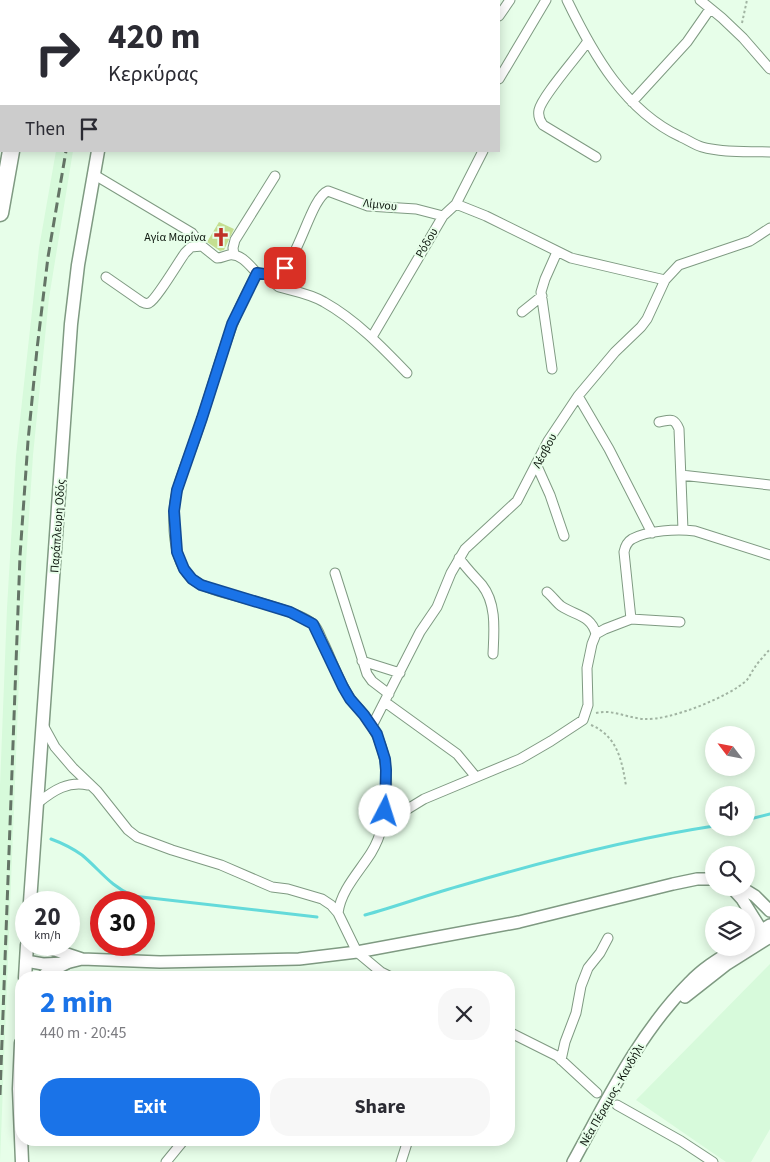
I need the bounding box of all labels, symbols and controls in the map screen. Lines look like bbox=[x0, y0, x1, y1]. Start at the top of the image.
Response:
text: 420 m bbox=[108, 12, 200, 62]
icon: right bbox=[25, 20, 90, 85]
text: Κερκύρας bbox=[108, 58, 199, 90]
icon: arrive bbox=[75, 115, 103, 143]
text: Then bbox=[25, 116, 65, 143]
street label: Λίμνου bbox=[362, 194, 398, 216]
street label: Ρόδου bbox=[412, 225, 442, 261]
church icon: Αγία Μαρίνα bbox=[210, 226, 232, 248]
place label: Αγία Μαρίνα bbox=[144, 229, 206, 246]
pin bbox=[264, 247, 306, 289]
icon: arrive bbox=[271, 254, 299, 282]
street label: Λέσβου bbox=[529, 431, 561, 471]
street label: Παράπλευρη Οδός bbox=[46, 479, 70, 573]
north arrow bbox=[705, 726, 755, 776]
map controls bbox=[705, 726, 755, 956]
position arrow bbox=[358, 784, 410, 836]
button: sound bbox=[705, 786, 755, 836]
button: search bbox=[705, 846, 755, 896]
speed limit sign: 30 bbox=[90, 891, 155, 956]
text: 20 bbox=[34, 899, 61, 935]
button: layers bbox=[705, 906, 755, 956]
text: km/h bbox=[34, 927, 61, 944]
text: 2 min bbox=[40, 981, 113, 1024]
button: close bbox=[438, 988, 490, 1040]
text: 440 m · 20:45 bbox=[40, 1022, 127, 1044]
street label: Νέα Πέραμος - Κανδήλι bbox=[576, 1040, 648, 1150]
button: Exit bbox=[40, 1078, 260, 1136]
button: Share bbox=[270, 1078, 490, 1136]

